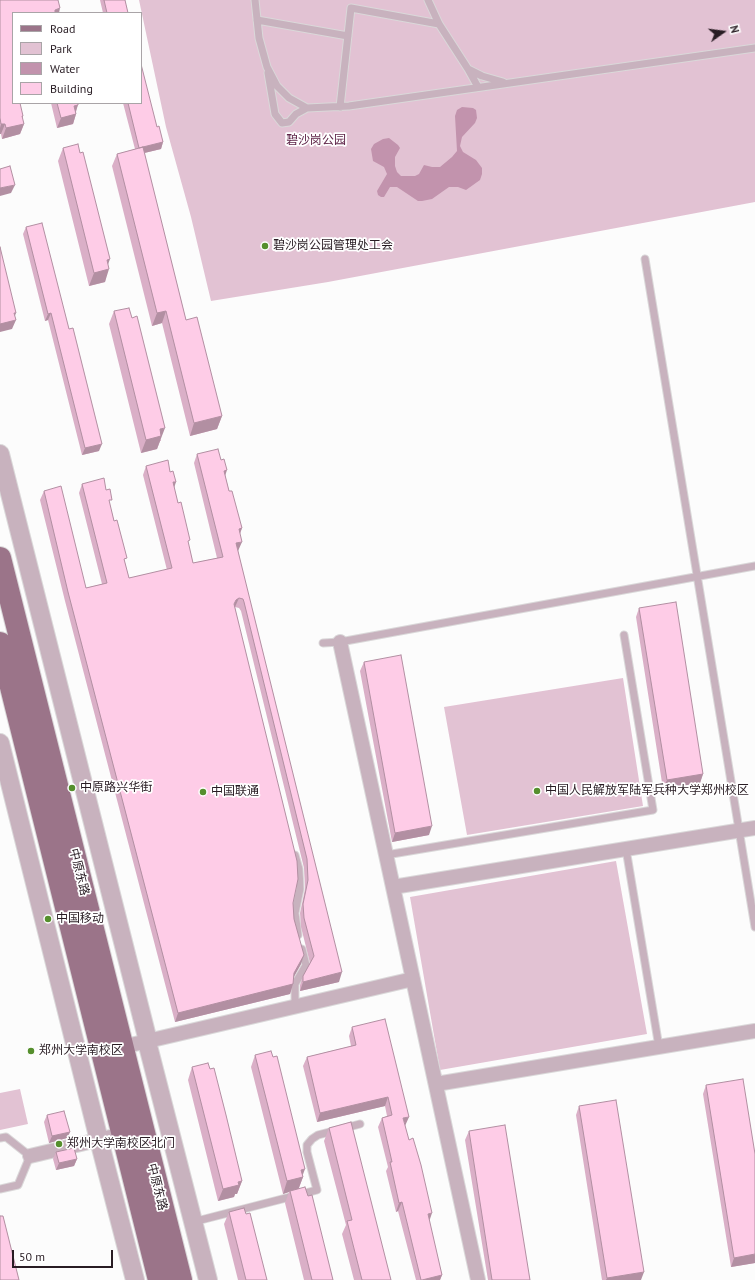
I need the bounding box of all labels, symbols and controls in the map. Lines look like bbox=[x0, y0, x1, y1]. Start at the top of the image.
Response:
legend bbox=[12, 12, 142, 104]
north arrow bbox=[703, 12, 743, 52]
text: Road bbox=[50, 21, 75, 36]
text: N bbox=[727, 24, 742, 34]
text: Park bbox=[50, 41, 72, 56]
text: Water bbox=[50, 61, 80, 76]
text: Building bbox=[50, 81, 93, 96]
park label: 碧沙岗公园 bbox=[286, 134, 346, 148]
place label: 碧沙岗公园管理处工会 bbox=[273, 239, 393, 253]
marker: 碧沙岗公园管理处工会 bbox=[260, 241, 270, 251]
place label: 中原路兴华街 bbox=[80, 781, 152, 795]
marker: 中原路兴华街 bbox=[67, 783, 77, 793]
place label: 中国人民解放军陆军兵种大学郑州校区 bbox=[545, 784, 749, 798]
place label: 中国联通 bbox=[211, 785, 259, 799]
marker: 中国人民解放军陆军兵种大学郑州校区 bbox=[532, 786, 542, 796]
marker: 中国联通 bbox=[198, 787, 208, 797]
street label: 中原东路 bbox=[66, 847, 92, 897]
place label: 中国移动 bbox=[56, 912, 104, 926]
marker: 中国移动 bbox=[43, 914, 53, 924]
place label: 郑州大学南校区 bbox=[39, 1044, 123, 1058]
marker: 郑州大学南校区 bbox=[26, 1046, 36, 1056]
place label: 郑州大学南校区北门 bbox=[67, 1137, 175, 1151]
marker: 郑州大学南校区北门 bbox=[54, 1139, 64, 1149]
street label: 中原东路 bbox=[144, 1162, 170, 1212]
scale bar bbox=[14, 1242, 115, 1268]
text: 50 m bbox=[19, 1249, 45, 1264]

